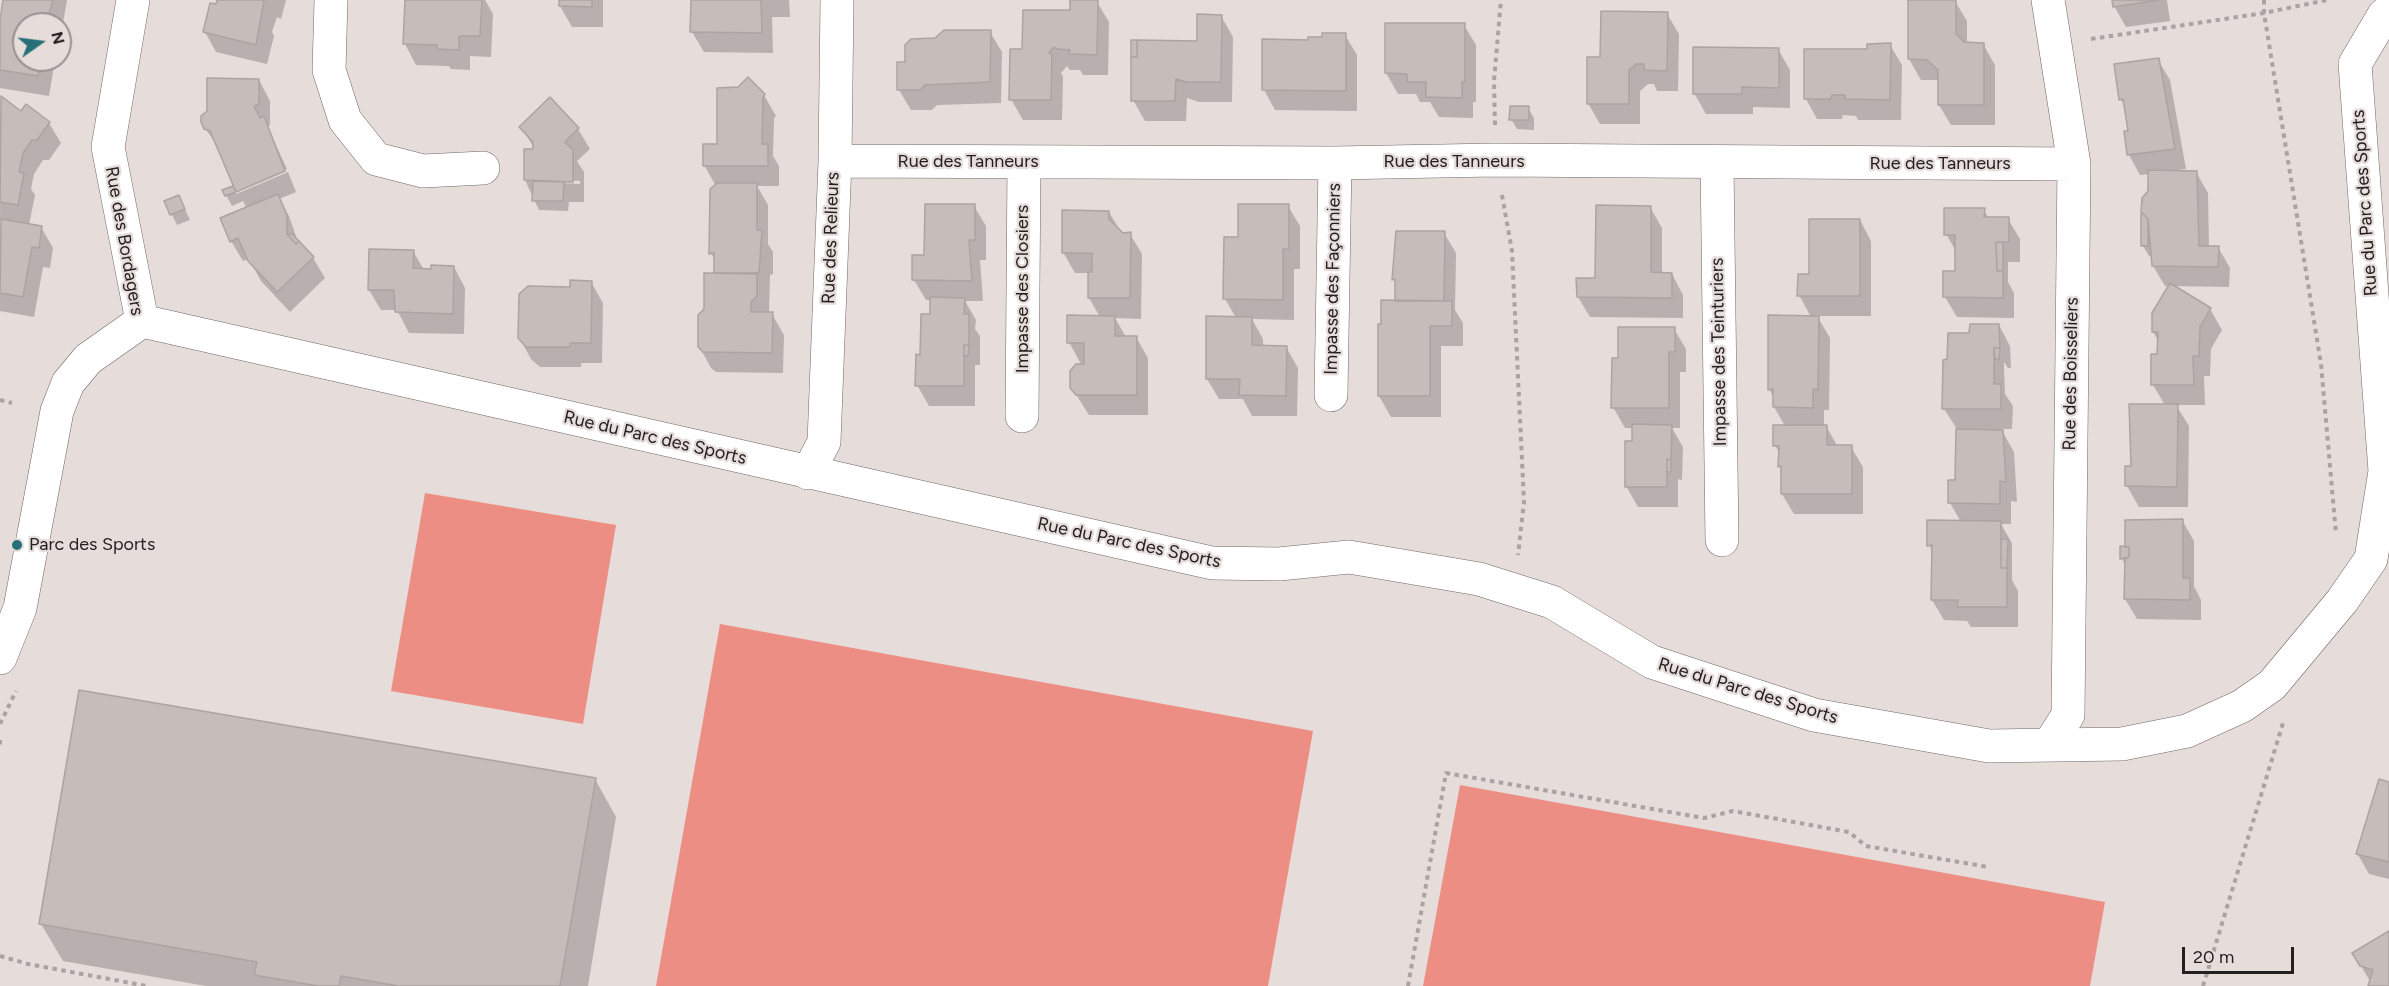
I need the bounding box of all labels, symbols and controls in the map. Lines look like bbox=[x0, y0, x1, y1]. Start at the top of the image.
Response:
north arrow bbox=[12, 12, 72, 72]
text: N bbox=[47, 30, 69, 46]
street label: Rue du Parc des Sports bbox=[2348, 109, 2382, 297]
street label: Rue des Tanneurs bbox=[897, 151, 1039, 173]
street label: Rue des Tanneurs bbox=[1383, 151, 1525, 173]
street label: Rue des Tanneurs bbox=[1869, 153, 2011, 175]
street label: Rue des Bordagers bbox=[100, 165, 148, 317]
street label: Rue des Relieurs bbox=[818, 171, 844, 305]
street label: Impasse des Façonniers bbox=[1321, 183, 1345, 375]
street label: Impasse des Closiers bbox=[1012, 205, 1034, 373]
street label: Impasse des Teinturiers bbox=[1707, 258, 1731, 446]
street label: Rue des Boisseliers bbox=[2059, 297, 2083, 451]
street label: Rue du Parc des Sports bbox=[562, 406, 748, 470]
street label: Rue du Parc des Sports bbox=[1035, 513, 1223, 573]
place label: Parc des Sports bbox=[29, 534, 155, 556]
marker: Parc des Sports bbox=[10, 538, 24, 552]
street label: Rue du Parc des Sports bbox=[1655, 653, 1841, 729]
scale bar bbox=[2185, 935, 2298, 973]
text: 20 m bbox=[2193, 946, 2234, 968]

